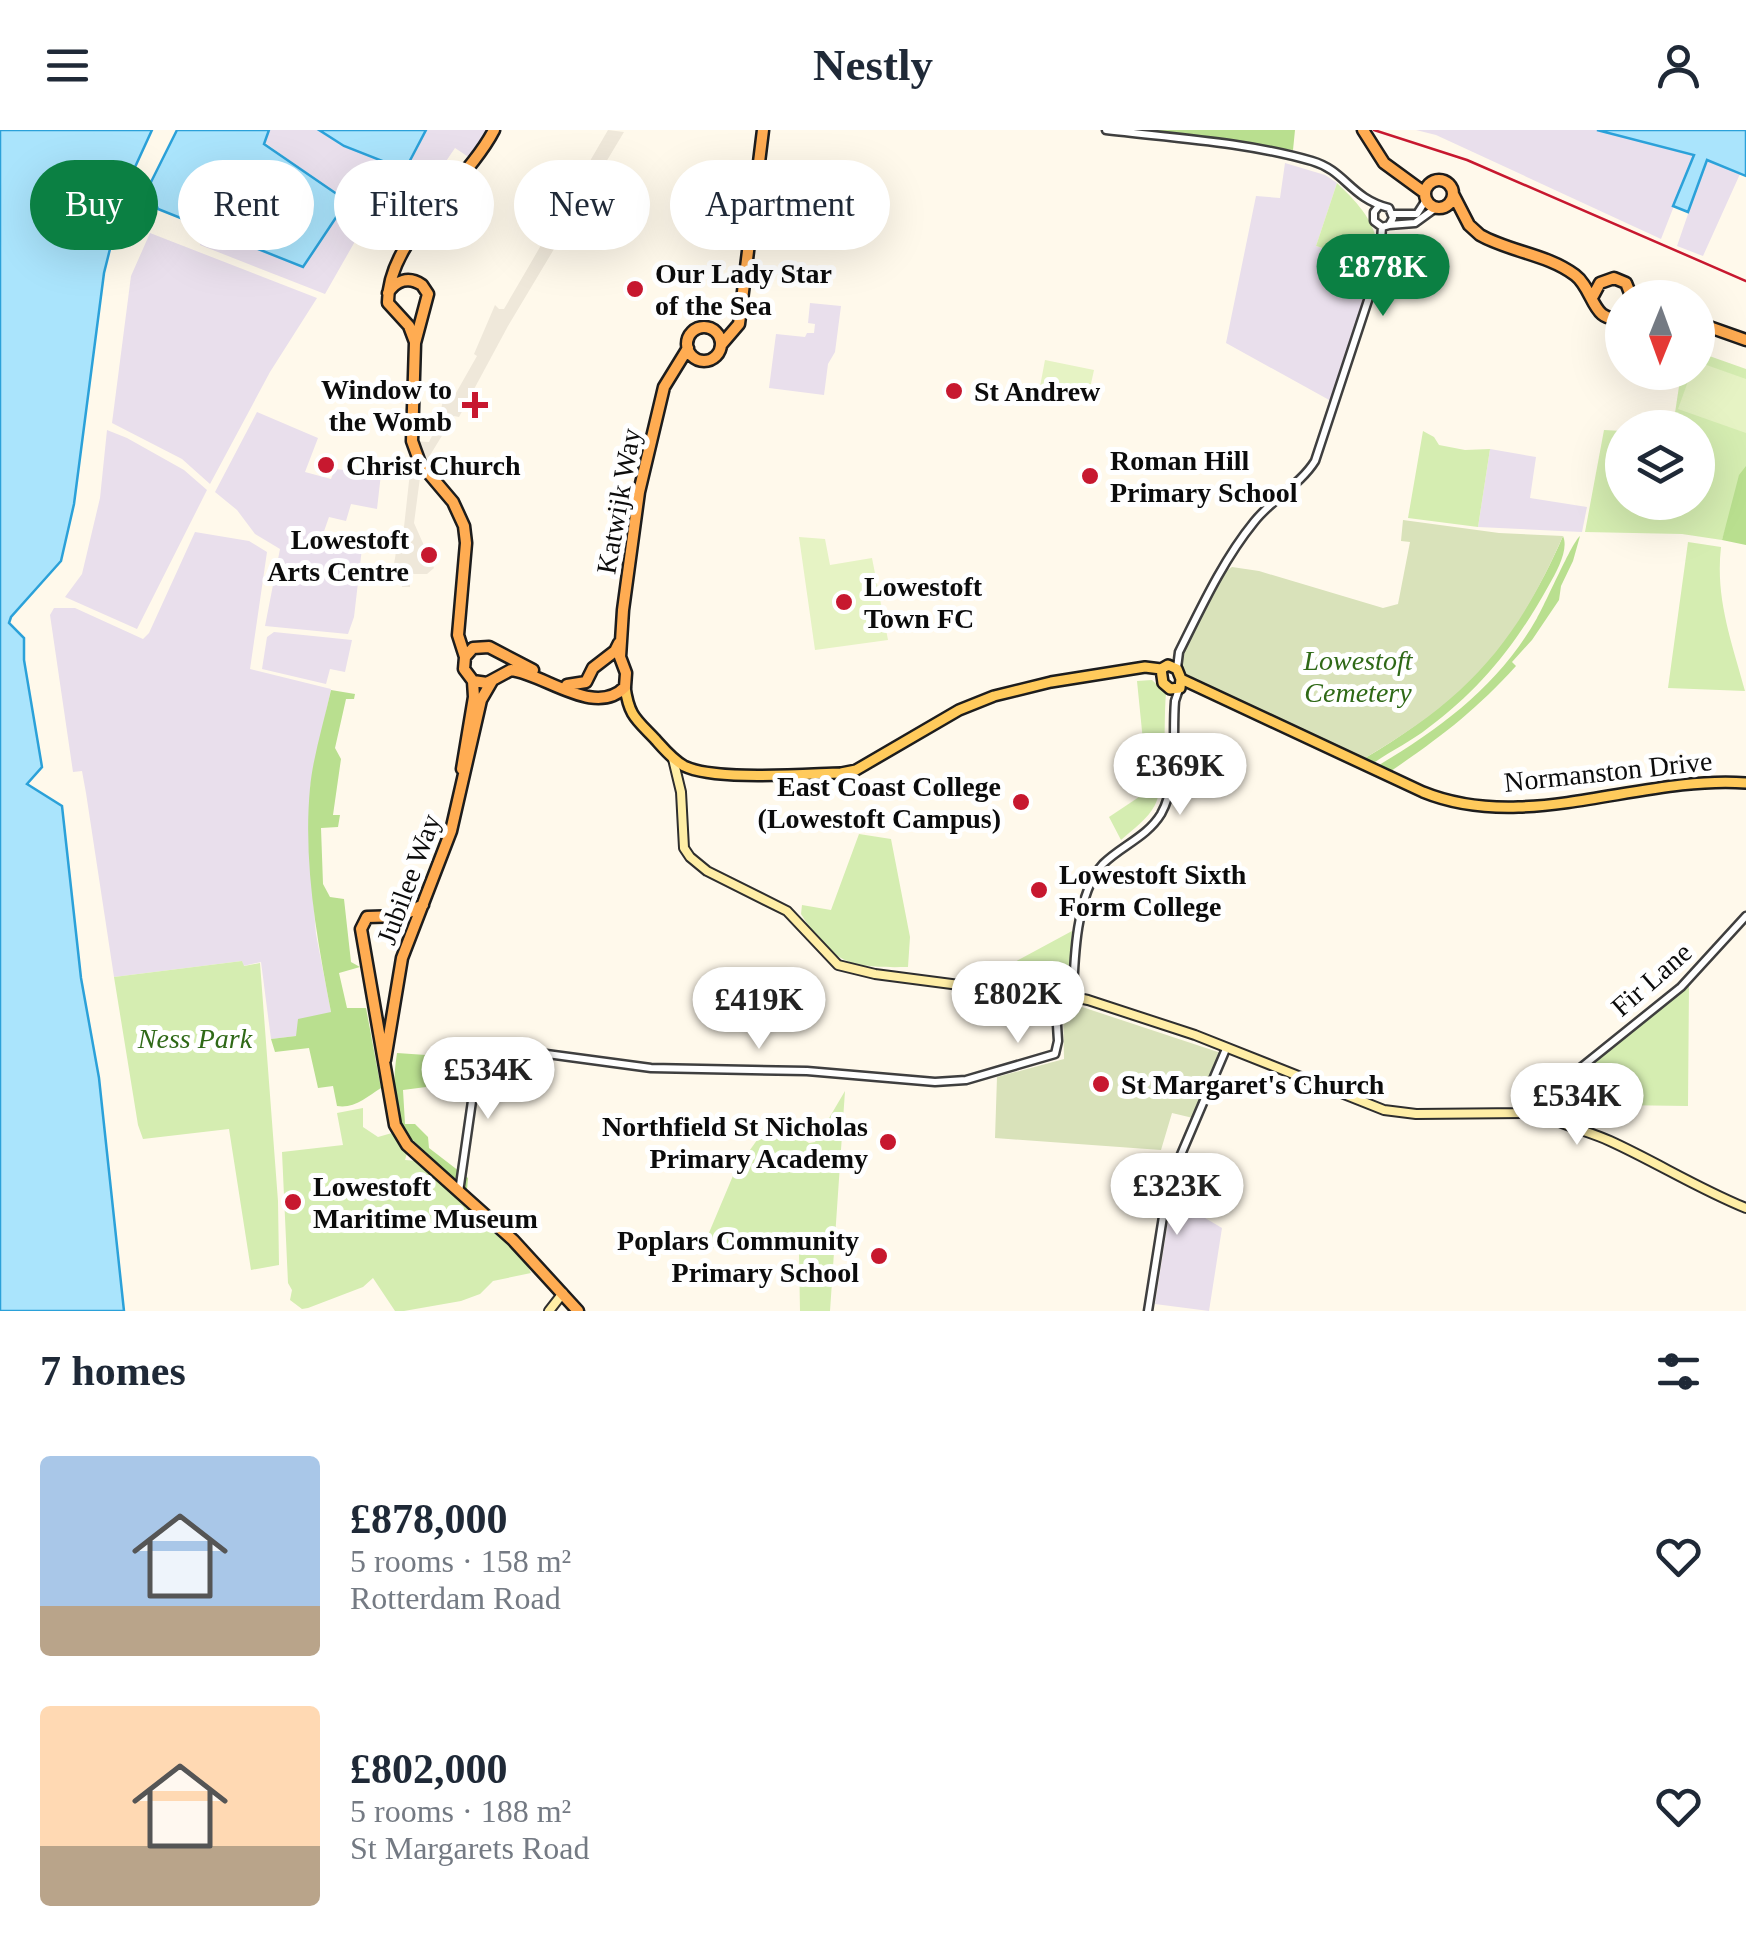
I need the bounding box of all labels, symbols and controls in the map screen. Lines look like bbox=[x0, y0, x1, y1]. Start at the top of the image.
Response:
icon: menu bbox=[40, 38, 95, 93]
icon: person bbox=[1651, 38, 1706, 93]
text: Nestly bbox=[813, 40, 933, 90]
chip: Buy bbox=[30, 160, 158, 250]
chip: Rent bbox=[178, 160, 314, 250]
chip: Filters bbox=[334, 160, 494, 250]
chip: New bbox=[514, 160, 650, 250]
chip: Apartment bbox=[670, 160, 890, 250]
pin: £878K bbox=[1313, 234, 1453, 319]
text: £878K bbox=[1339, 248, 1427, 284]
place label: Our Lady Star of the Sea bbox=[655, 258, 832, 321]
marker: Our Lady Star of the Sea bbox=[624, 278, 646, 300]
north arrow bbox=[1605, 280, 1715, 390]
map controls bbox=[1605, 280, 1715, 520]
place label: Window to the Womb bbox=[321, 374, 452, 437]
place label: St Andrew bbox=[974, 376, 1101, 407]
marker: St Andrew bbox=[943, 380, 965, 402]
marker: Window to the Womb bbox=[462, 392, 488, 418]
button: layers bbox=[1605, 410, 1715, 520]
street label: Katwijk Way bbox=[590, 426, 647, 576]
place label: Roman Hill Primary School bbox=[1110, 445, 1298, 508]
place label: Christ Church bbox=[346, 450, 521, 481]
marker: Christ Church bbox=[315, 454, 337, 476]
marker: Roman Hill Primary School bbox=[1079, 465, 1101, 487]
place label: Lowestoft Arts Centre bbox=[267, 524, 410, 587]
marker: Lowestoft Arts Centre bbox=[418, 544, 440, 566]
place label: Lowestoft Town FC bbox=[864, 571, 983, 634]
marker: Lowestoft Town FC bbox=[833, 591, 855, 613]
park label: Lowestoft Cemetery bbox=[1303, 645, 1414, 708]
pin: £369K bbox=[1110, 733, 1250, 818]
street label: Normanston Drive bbox=[1502, 745, 1714, 798]
text: £369K bbox=[1136, 747, 1224, 783]
place label: East Coast College (Lowestoft Campus) bbox=[758, 771, 1001, 834]
marker: East Coast College (Lowestoft Campus) bbox=[1010, 791, 1032, 813]
street label: Jubilee Way bbox=[371, 810, 446, 949]
place label: Lowestoft Sixth Form College bbox=[1059, 859, 1247, 922]
marker: Lowestoft Sixth Form College bbox=[1028, 879, 1050, 901]
street label: Fir Lane bbox=[1605, 936, 1698, 1022]
pin: £802K bbox=[948, 961, 1088, 1046]
pin: £419K bbox=[689, 967, 829, 1052]
text: £802K bbox=[974, 975, 1062, 1011]
text: £419K bbox=[715, 981, 803, 1017]
park label: Ness Park bbox=[137, 1023, 253, 1054]
pin: £534K bbox=[418, 1037, 558, 1122]
text: £534K bbox=[444, 1051, 532, 1087]
pin: £534K bbox=[1507, 1063, 1647, 1148]
place label: St Margaret's Church bbox=[1121, 1069, 1385, 1100]
marker: St Margaret's Church bbox=[1090, 1073, 1112, 1095]
text: £534K bbox=[1533, 1077, 1621, 1113]
place label: Northfield St Nicholas Primary Academy bbox=[602, 1111, 868, 1174]
marker: Northfield St Nicholas Primary Academy bbox=[877, 1131, 899, 1153]
pin: £323K bbox=[1107, 1153, 1247, 1238]
text: £323K bbox=[1133, 1167, 1221, 1203]
place label: Lowestoft Maritime Museum bbox=[313, 1171, 538, 1234]
marker: Lowestoft Maritime Museum bbox=[282, 1191, 304, 1213]
place label: Poplars Community Primary School bbox=[617, 1225, 859, 1288]
marker: Poplars Community Primary School bbox=[868, 1245, 890, 1267]
icon: filters bbox=[1651, 1344, 1706, 1399]
text: 7 homes bbox=[40, 1348, 186, 1394]
icon: home bbox=[120, 1496, 240, 1616]
text: £878,000 bbox=[350, 1496, 508, 1542]
icon: heart bbox=[1651, 1529, 1706, 1584]
text: 5 rooms · 158 m² bbox=[350, 1543, 571, 1579]
text: Rotterdam Road bbox=[350, 1580, 561, 1616]
icon: home bbox=[120, 1746, 240, 1866]
text: £802,000 bbox=[350, 1746, 508, 1792]
icon: heart bbox=[1651, 1779, 1706, 1834]
text: 5 rooms · 188 m² bbox=[350, 1793, 571, 1829]
text: St Margarets Road bbox=[350, 1830, 589, 1866]

